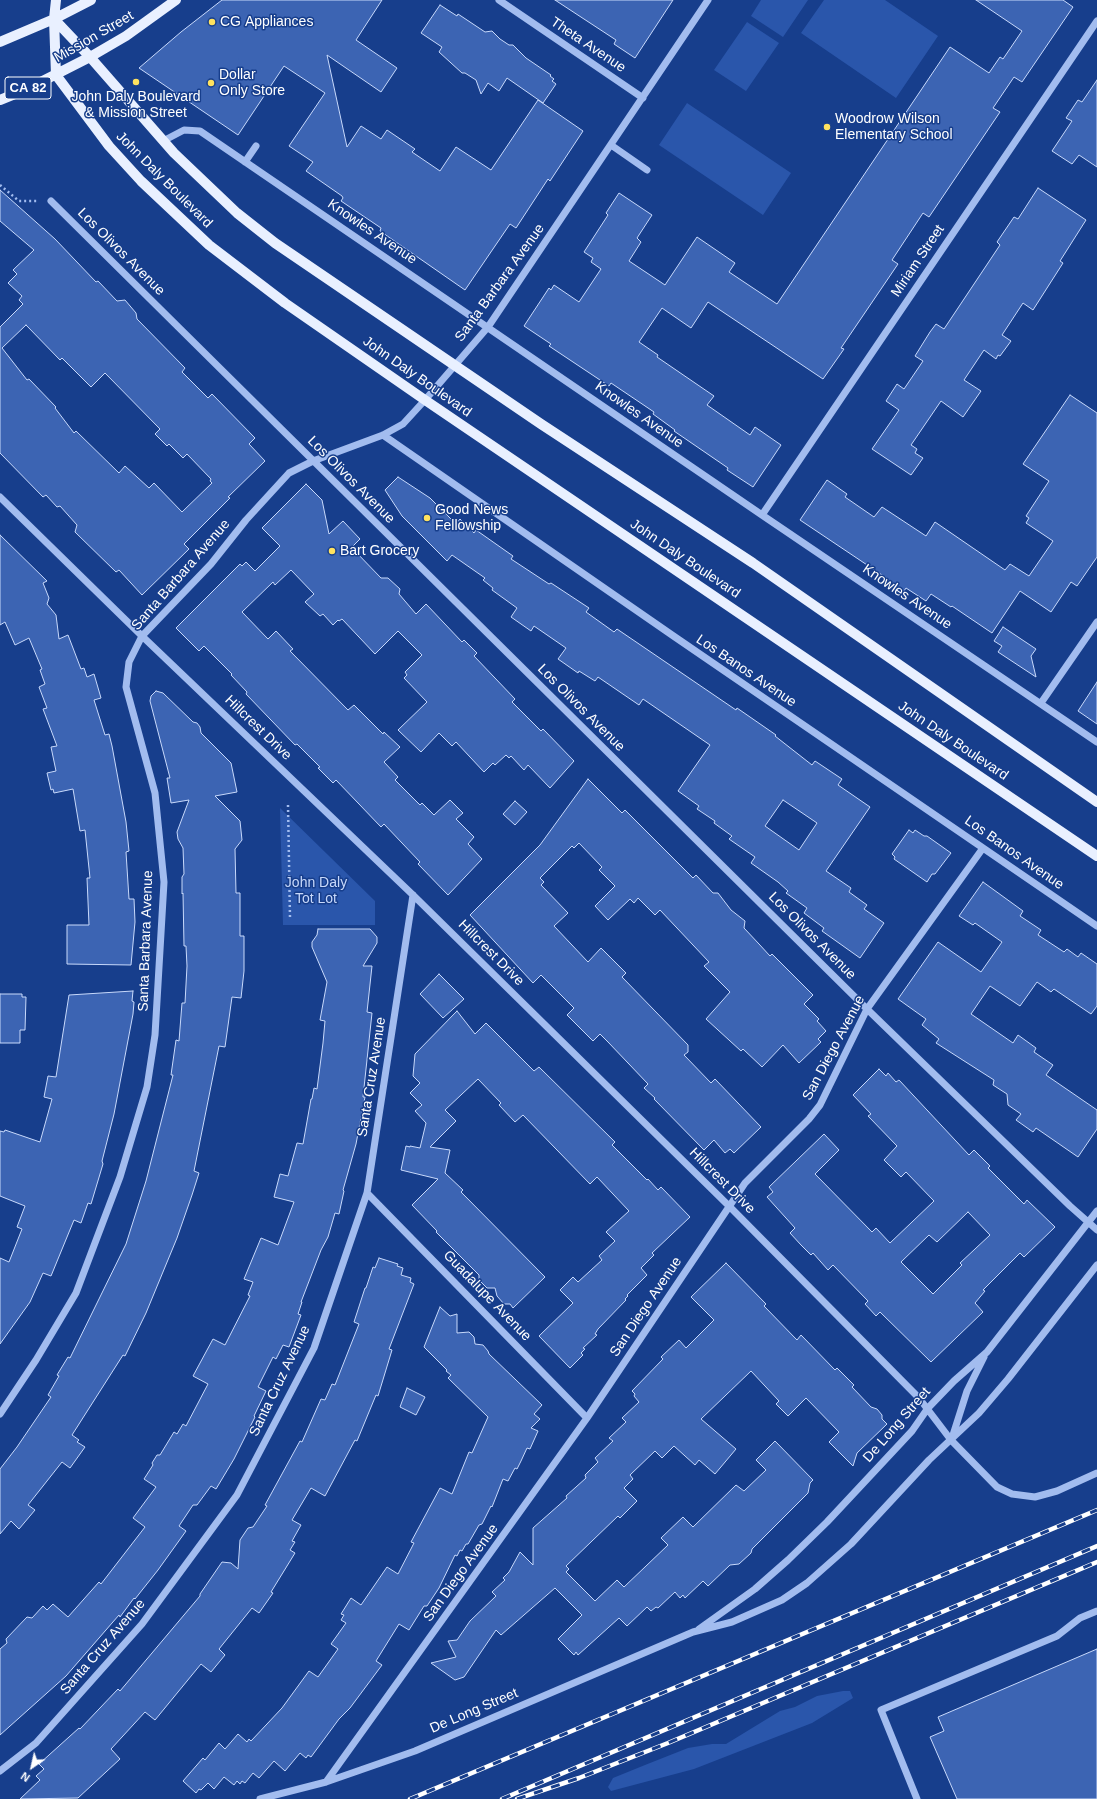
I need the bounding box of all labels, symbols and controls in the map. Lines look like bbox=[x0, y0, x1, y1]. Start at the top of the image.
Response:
street label: Mission Street bbox=[51, 8, 137, 66]
place label: CG Appliances bbox=[220, 14, 313, 30]
street label: Theta Avenue bbox=[547, 14, 629, 76]
marker: CG Appliances bbox=[207, 17, 217, 27]
place label: Dollar Only Store bbox=[219, 67, 285, 100]
road number: CA 82 bbox=[5, 77, 51, 99]
marker: John Daly Boulevard & Mission Street bbox=[131, 77, 141, 87]
marker: Dollar Only Store bbox=[206, 78, 216, 88]
place label: John Daly Boulevard & Mission Street bbox=[71, 89, 201, 122]
place label: Woodrow Wilson Elementary School bbox=[835, 111, 953, 144]
marker: Woodrow Wilson Elementary School bbox=[822, 122, 832, 132]
street label: John Daly Boulevard bbox=[112, 128, 216, 232]
street label: Knowles Avenue bbox=[324, 196, 420, 268]
street label: Los Olivos Avenue bbox=[74, 205, 168, 299]
street label: Santa Barbara Avenue bbox=[452, 221, 548, 345]
street label: Miriam Street bbox=[888, 222, 948, 300]
street label: John Daly Boulevard bbox=[359, 333, 475, 421]
street label: Knowles Avenue bbox=[592, 378, 686, 452]
street label: Los Olivos Avenue bbox=[304, 433, 398, 527]
place label: Good News Fellowship bbox=[435, 502, 508, 534]
marker: Good News Fellowship bbox=[422, 513, 432, 523]
street label: Santa Barbara Avenue bbox=[128, 516, 234, 634]
street label: John Daly Boulevard bbox=[627, 516, 743, 602]
place label: Bart Grocery bbox=[340, 543, 419, 559]
marker: Bart Grocery bbox=[327, 546, 337, 556]
street label: Knowles Avenue bbox=[859, 561, 955, 633]
street label: Los Banos Avenue bbox=[693, 631, 799, 711]
street label: Los Olivos Avenue bbox=[534, 661, 628, 755]
street label: Hillcrest Drive bbox=[221, 692, 295, 764]
street label: John Daly Boulevard bbox=[895, 698, 1011, 784]
street label: Los Banos Avenue bbox=[961, 812, 1067, 894]
street label: Santa Barbara Avenue bbox=[135, 870, 157, 1012]
park label: John Daly Tot Lot bbox=[285, 875, 347, 908]
street label: Los Olivos Avenue bbox=[765, 889, 859, 983]
street label: Hillcrest Drive bbox=[455, 917, 527, 989]
street label: San Diego Avenue bbox=[799, 993, 869, 1103]
street label: Santa Cruz Avenue bbox=[354, 1016, 390, 1138]
street label: Hillcrest Drive bbox=[686, 1145, 758, 1217]
street label: Guadalupe Avenue bbox=[439, 1247, 535, 1345]
street label: San Diego Avenue bbox=[606, 1254, 686, 1360]
street label: Santa Cruz Avenue bbox=[246, 1323, 314, 1439]
street label: De Long Street bbox=[860, 1384, 934, 1466]
street label: San Diego Avenue bbox=[420, 1521, 502, 1625]
street label: Santa Cruz Avenue bbox=[57, 1596, 149, 1698]
street label: De Long Street bbox=[427, 1685, 521, 1737]
north arrow bbox=[12, 1747, 52, 1787]
text: N bbox=[19, 1770, 32, 1784]

